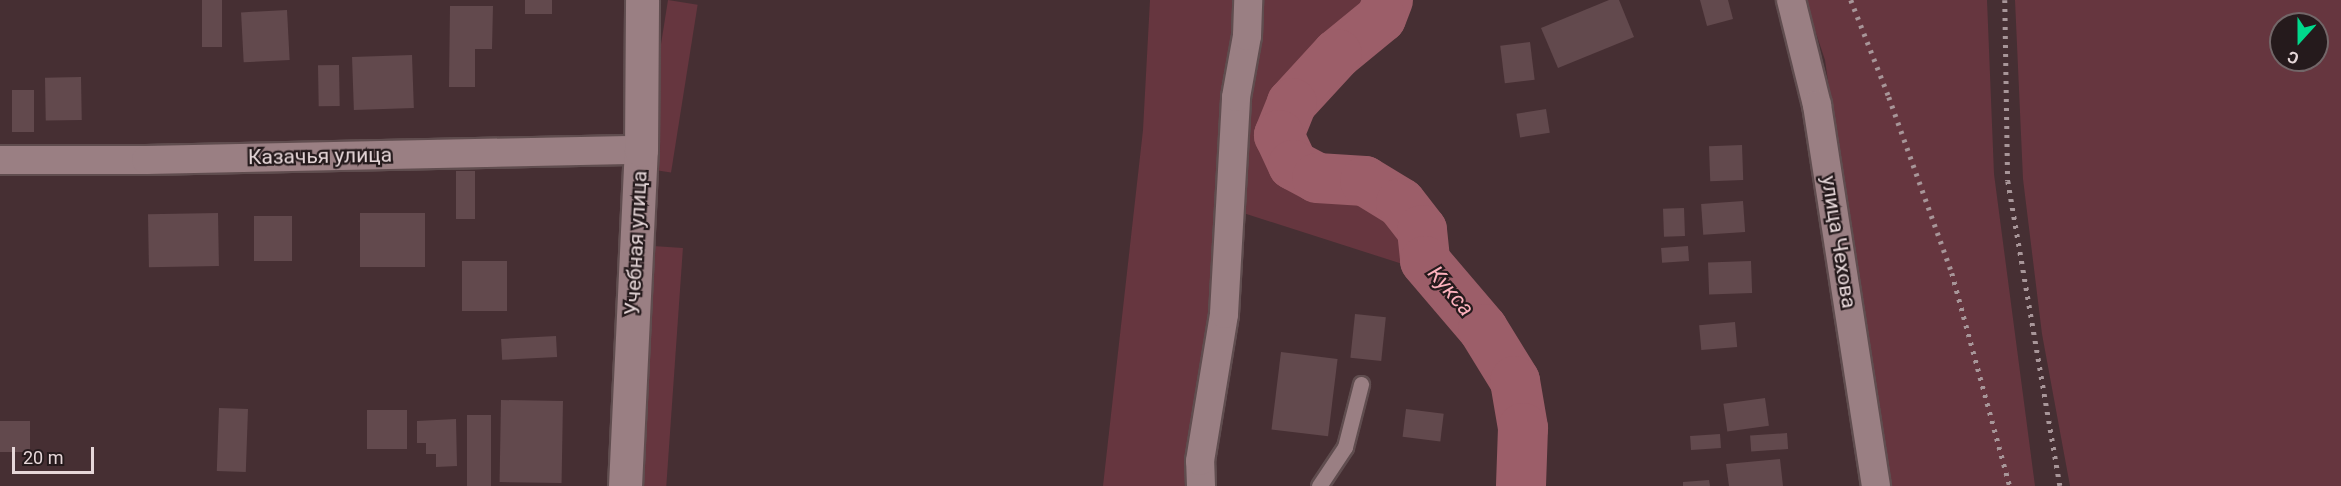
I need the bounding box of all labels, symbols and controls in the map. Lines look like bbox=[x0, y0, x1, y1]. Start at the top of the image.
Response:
north arrow bbox=[2269, 12, 2329, 72]
text: С bbox=[2285, 47, 2301, 68]
street label: Казачья улица bbox=[248, 142, 392, 170]
street label: Учебная улица bbox=[620, 170, 652, 316]
street label: улица Чехова bbox=[1816, 174, 1862, 310]
water label: Кукса bbox=[1422, 260, 1480, 322]
scale bar bbox=[15, 435, 98, 473]
text: 20 m bbox=[23, 447, 63, 468]

